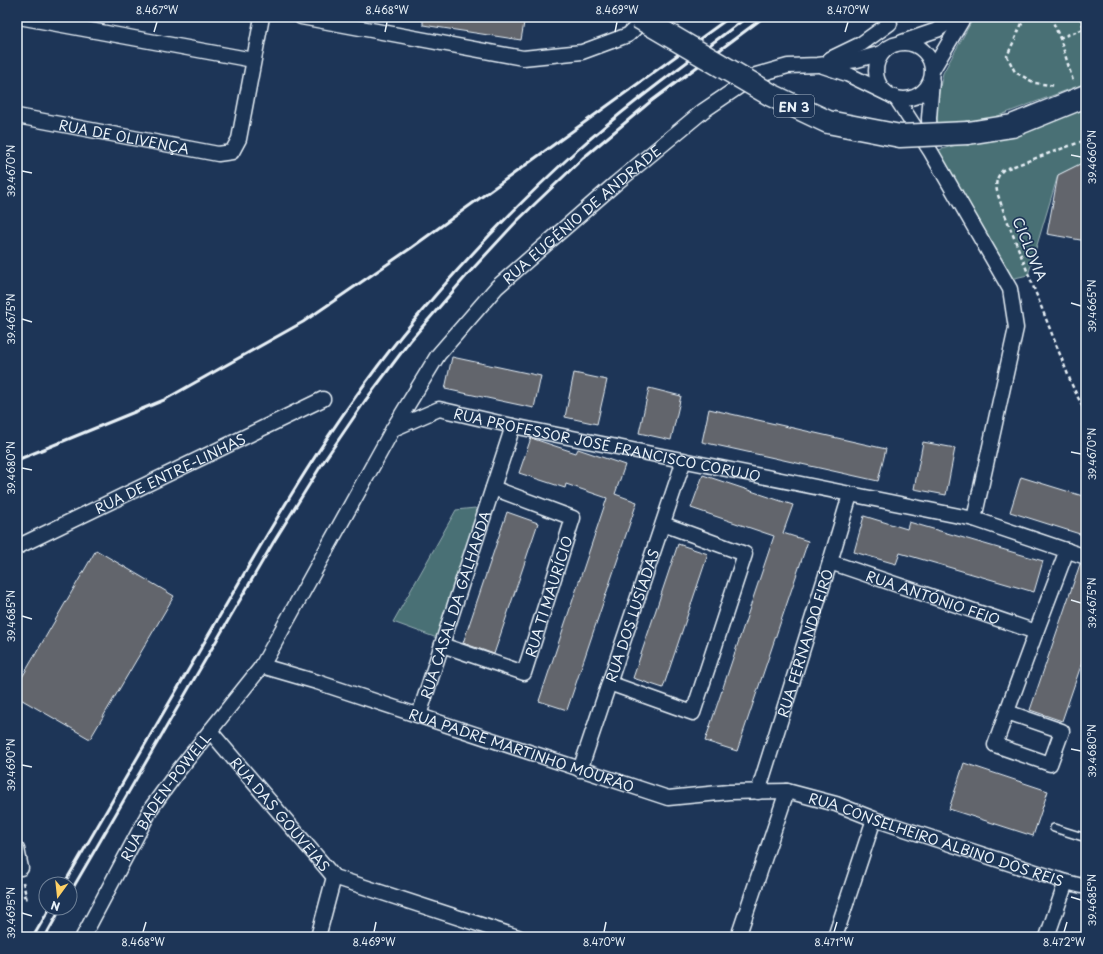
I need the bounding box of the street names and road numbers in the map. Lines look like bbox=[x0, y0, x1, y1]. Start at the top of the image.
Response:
road number: EN 3 bbox=[774, 95, 814, 117]
street label: RUA DE OLIVENÇA bbox=[57, 114, 191, 159]
street label: RUA EUGÉNIO DE ANDRADE bbox=[497, 140, 665, 289]
street label: CICLOVIA bbox=[1008, 214, 1052, 284]
street label: RUA PROFESSOR JOSÉ FRANCISCO CORUJO bbox=[452, 402, 763, 486]
street label: RUA DE ENTRE-LINHAS bbox=[91, 427, 249, 518]
street label: RUA CASAL DA GALHARDA bbox=[414, 508, 495, 701]
street label: RUA TI MAURÍCIO bbox=[519, 533, 577, 660]
street label: RUA DOS LUSÍADAS bbox=[600, 546, 664, 685]
street label: RUA ANTÓNIO FEIO bbox=[863, 565, 1003, 630]
street label: RUA FERNANDO EIRÓ bbox=[772, 566, 838, 720]
street label: RUA PADRE MARTINHO MOURÃO bbox=[406, 703, 637, 797]
street label: RUA BADEN-POWELL bbox=[115, 728, 215, 865]
street label: RUA DAS GOUVEIAS bbox=[226, 752, 335, 876]
street label: RUA CONSELHEIRO ALBINO DOS REIS bbox=[806, 787, 1066, 891]

